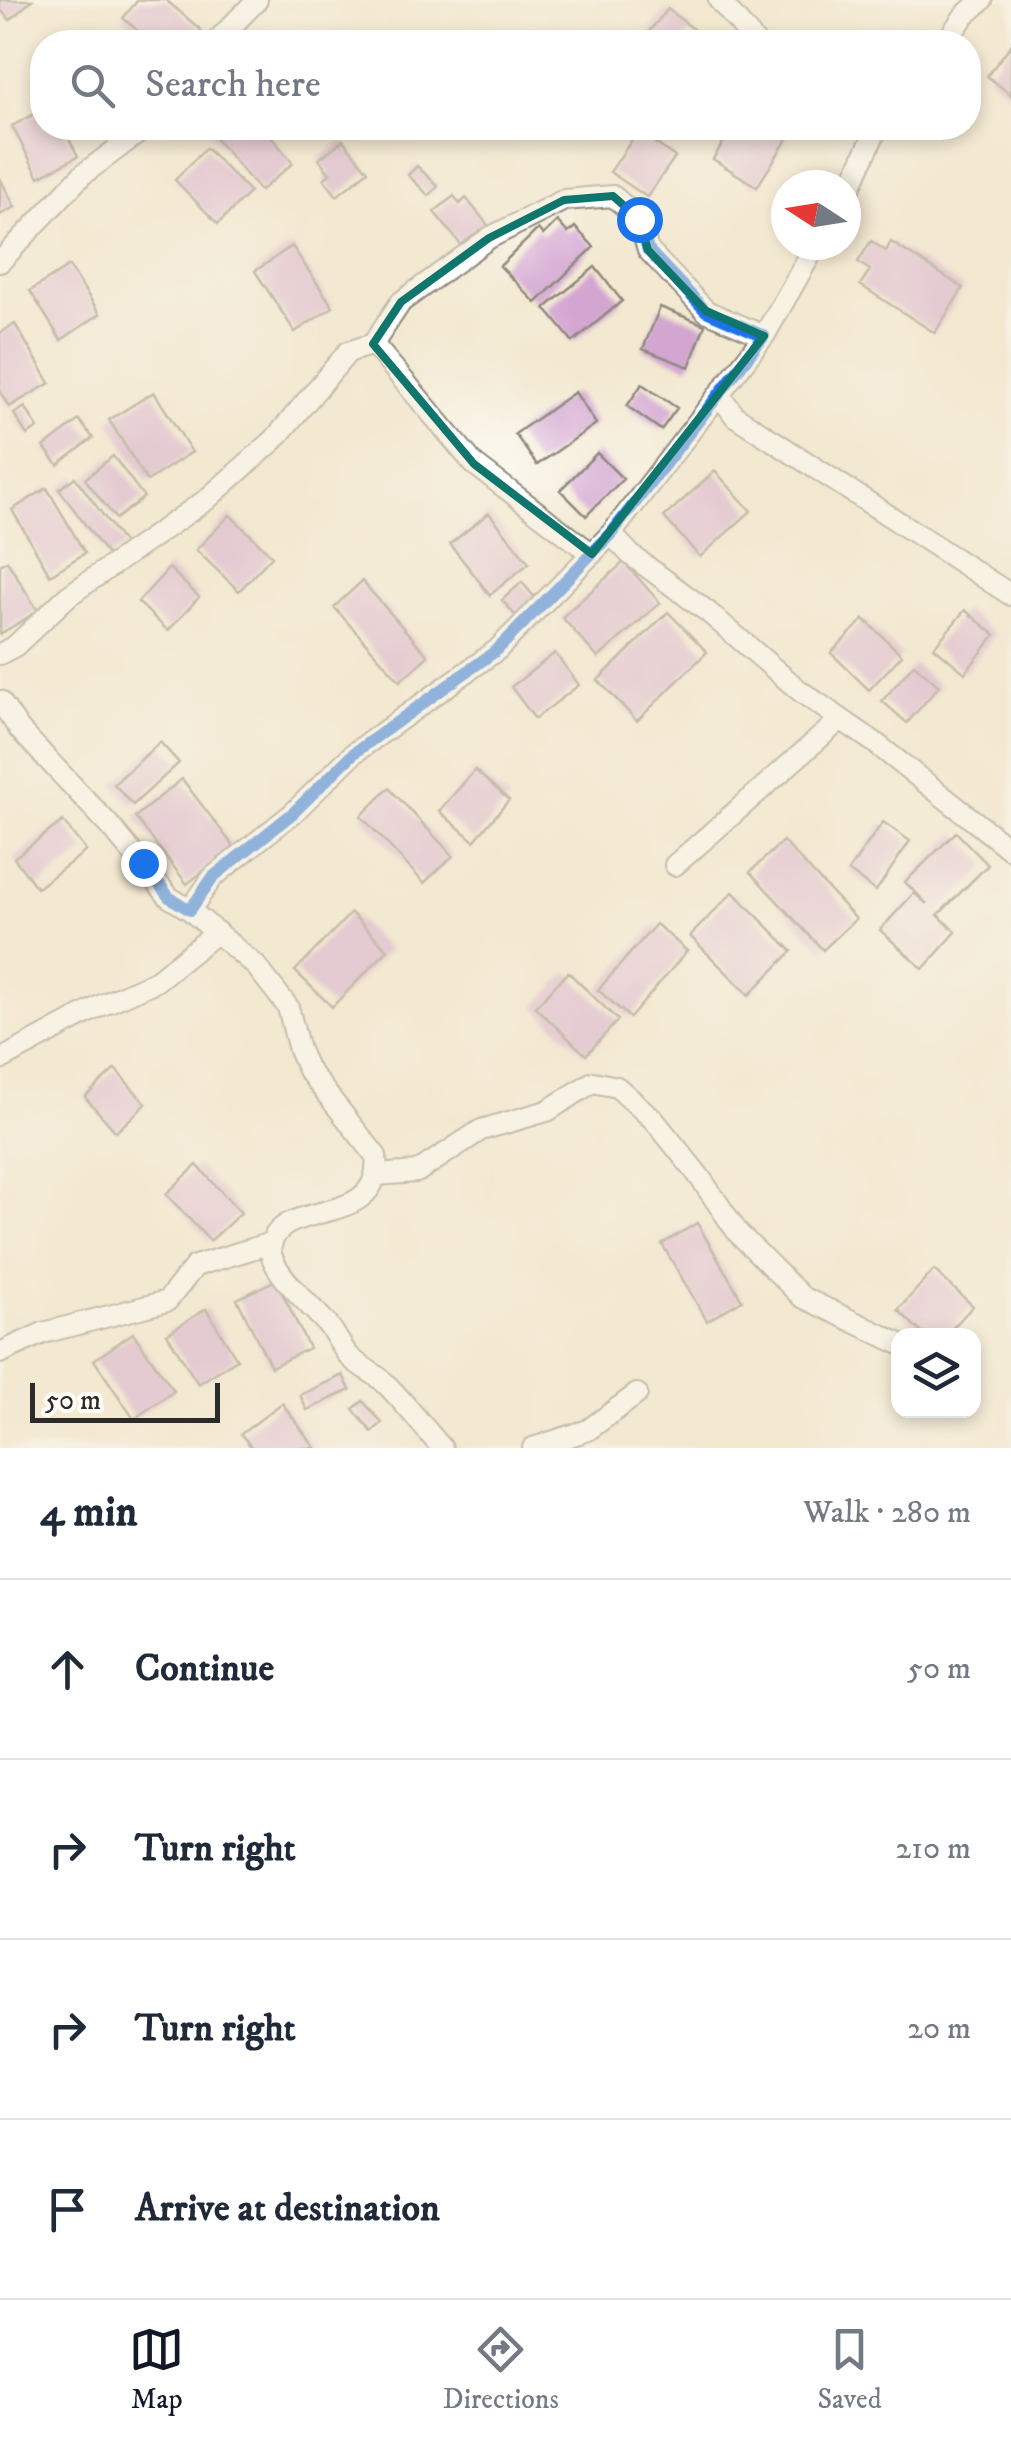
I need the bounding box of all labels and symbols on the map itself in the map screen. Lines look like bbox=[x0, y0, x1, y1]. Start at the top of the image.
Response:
north arrow bbox=[771, 170, 861, 260]
route start bbox=[617, 197, 663, 243]
route end bbox=[121, 841, 167, 887]
scale bar bbox=[30, 1378, 220, 1422]

